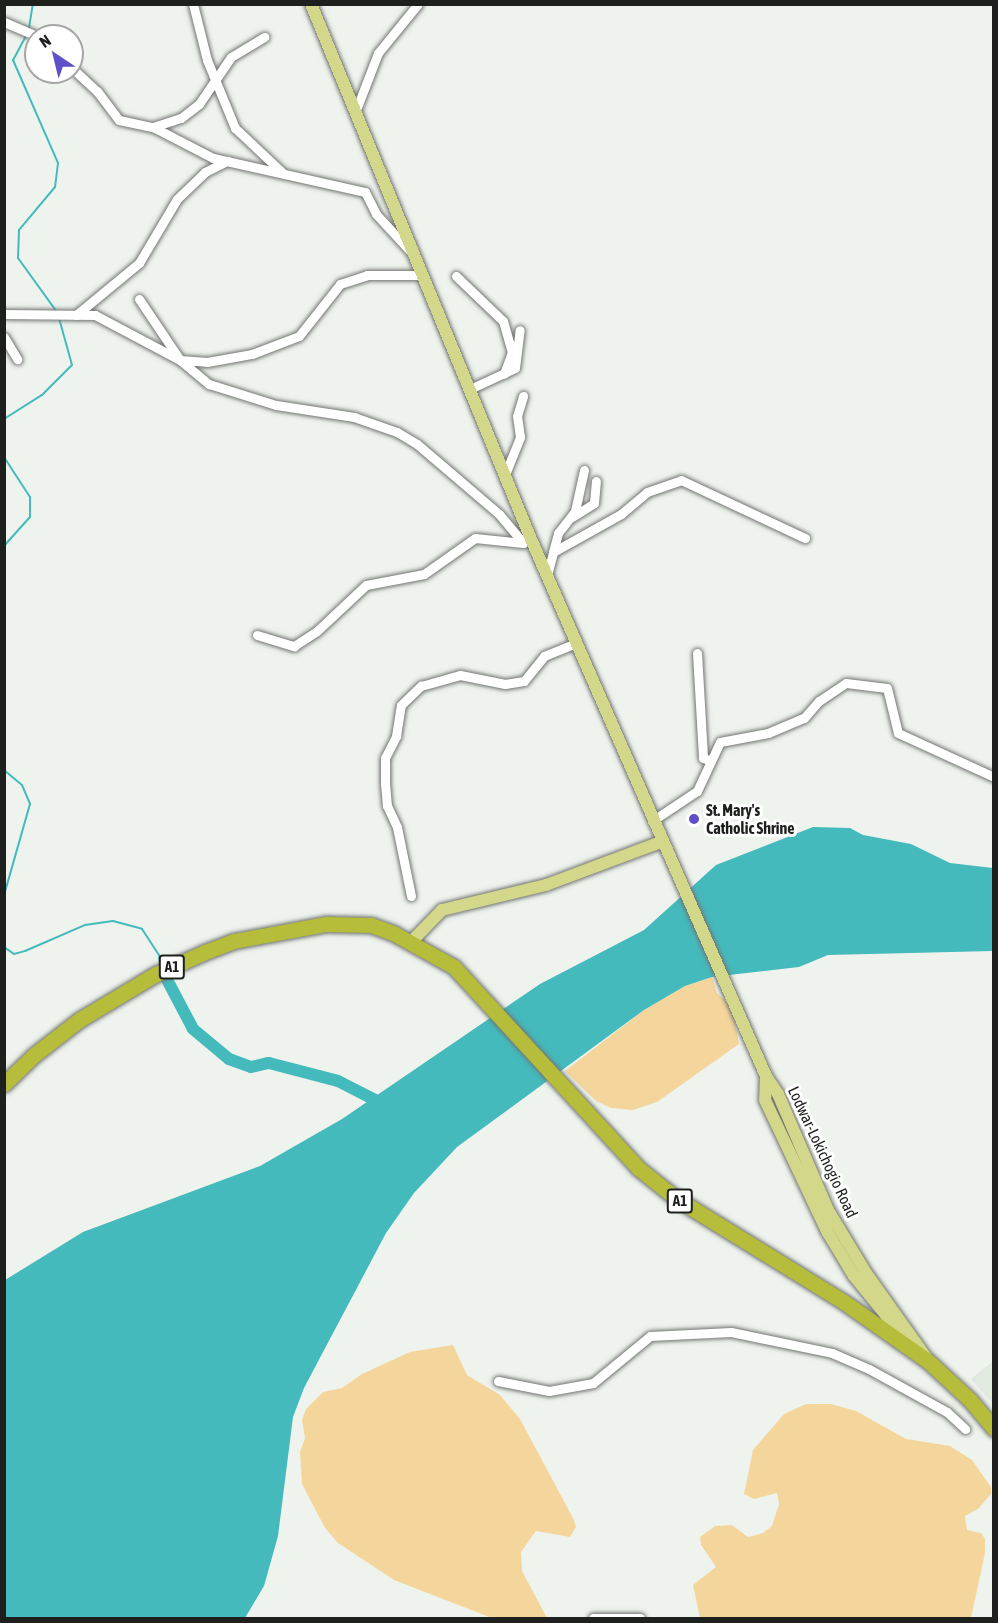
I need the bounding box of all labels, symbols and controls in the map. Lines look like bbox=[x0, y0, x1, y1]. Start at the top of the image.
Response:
north arrow bbox=[24, 24, 84, 84]
text: N bbox=[36, 31, 54, 51]
place label: St. Mary's Catholic Shrine bbox=[706, 800, 794, 838]
marker: St. Mary's Catholic Shrine bbox=[687, 812, 701, 826]
road number: A1 bbox=[158, 955, 186, 979]
street label: Lodwar-Lokichogio Road bbox=[784, 1083, 862, 1221]
road number: A1 bbox=[666, 1189, 694, 1213]

